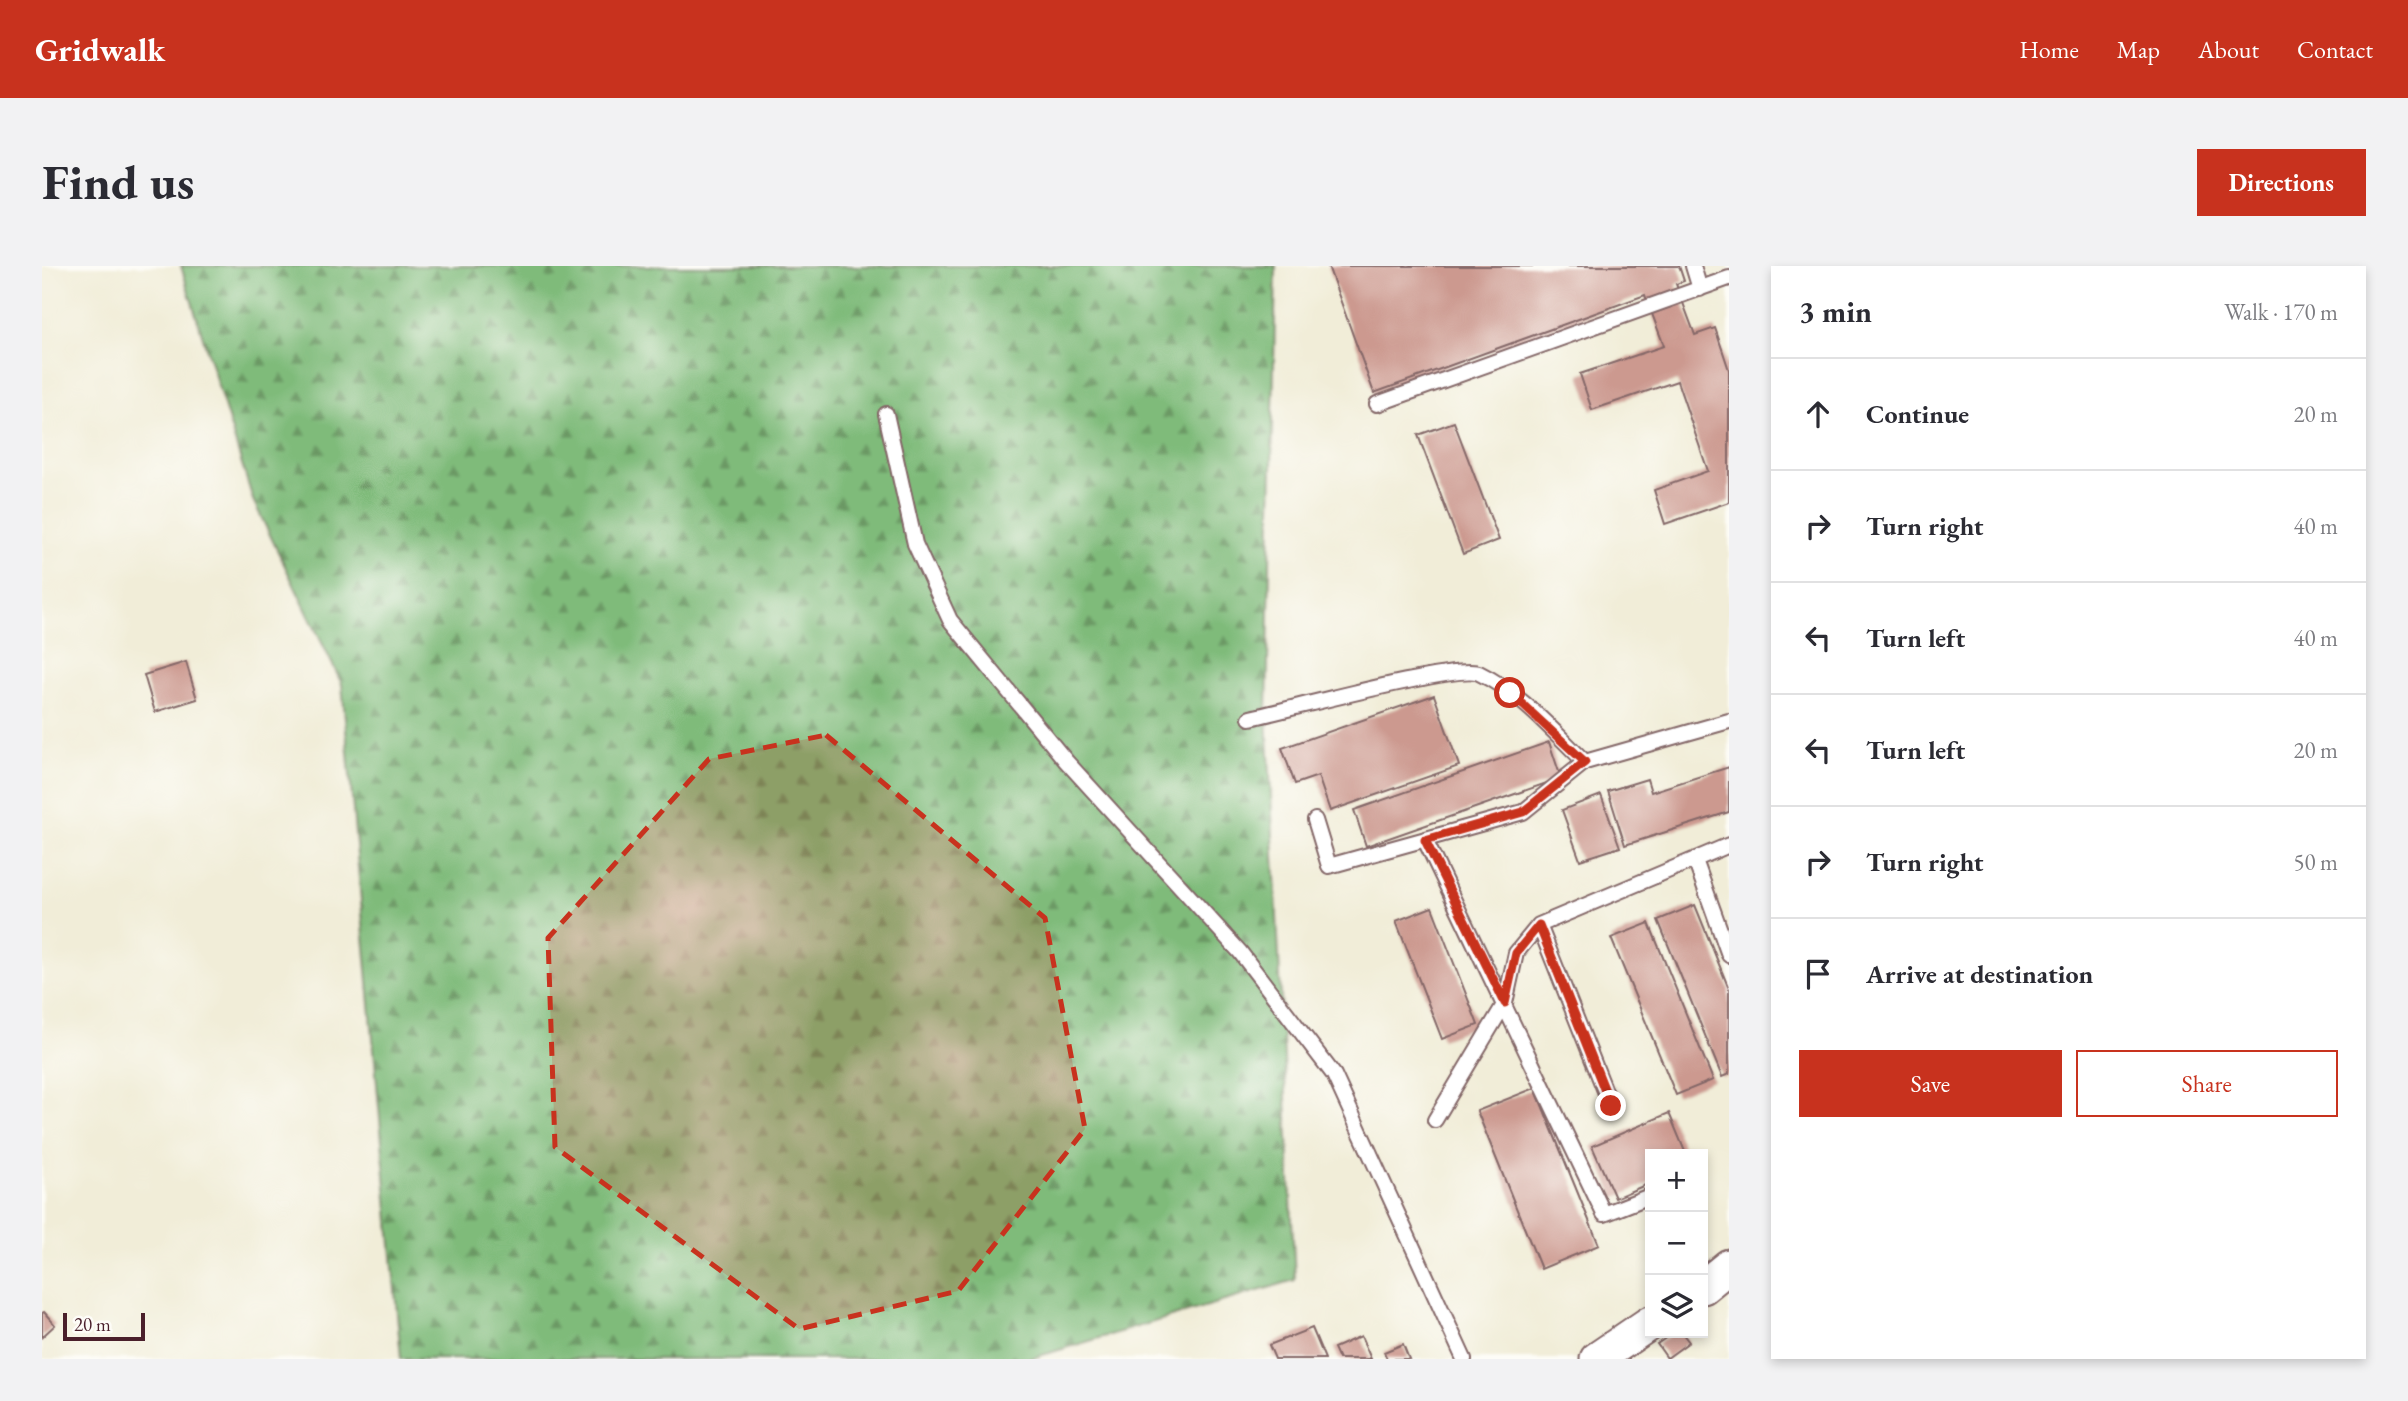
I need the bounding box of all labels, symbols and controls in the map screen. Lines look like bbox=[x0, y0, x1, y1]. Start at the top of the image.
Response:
text: Gridwalk bbox=[35, 28, 165, 71]
text: Home bbox=[2019, 34, 2079, 65]
text: Map bbox=[2117, 34, 2160, 65]
text: About bbox=[2198, 34, 2259, 65]
text: Contact bbox=[2297, 34, 2373, 65]
button: Directions bbox=[2197, 149, 2366, 216]
text: Find us bbox=[42, 150, 194, 214]
text: 3 min bbox=[1799, 292, 1872, 331]
text: Walk · 170 m bbox=[2224, 297, 2338, 327]
icon: ahead bbox=[1799, 395, 1837, 433]
text: Continue bbox=[1866, 397, 1969, 431]
text: 20 m bbox=[2293, 399, 2338, 429]
icon: right bbox=[1799, 507, 1837, 545]
text: Turn right bbox=[1866, 509, 1984, 543]
text: 40 m bbox=[2293, 511, 2338, 541]
icon: left bbox=[1799, 619, 1837, 657]
text: Turn left bbox=[1866, 621, 1965, 655]
text: 40 m bbox=[2293, 623, 2338, 653]
route start bbox=[1494, 677, 1525, 708]
icon: left bbox=[1799, 731, 1837, 769]
text: Turn left bbox=[1866, 733, 1965, 767]
text: 20 m bbox=[2293, 735, 2338, 765]
icon: right bbox=[1799, 843, 1837, 881]
text: Turn right bbox=[1866, 845, 1984, 879]
text: 50 m bbox=[2293, 847, 2338, 877]
icon: arrive bbox=[1799, 955, 1837, 993]
text: Arrive at destination bbox=[1866, 957, 2093, 991]
button: Save bbox=[1799, 1050, 2062, 1117]
button: Share bbox=[2076, 1050, 2338, 1117]
route end bbox=[1595, 1090, 1626, 1121]
map controls bbox=[1645, 1149, 1708, 1338]
button: + bbox=[1645, 1149, 1708, 1212]
button: − bbox=[1645, 1212, 1708, 1275]
button: layers bbox=[1645, 1275, 1708, 1338]
scale bar bbox=[63, 1310, 145, 1342]
text: 20 m bbox=[74, 1312, 111, 1337]

